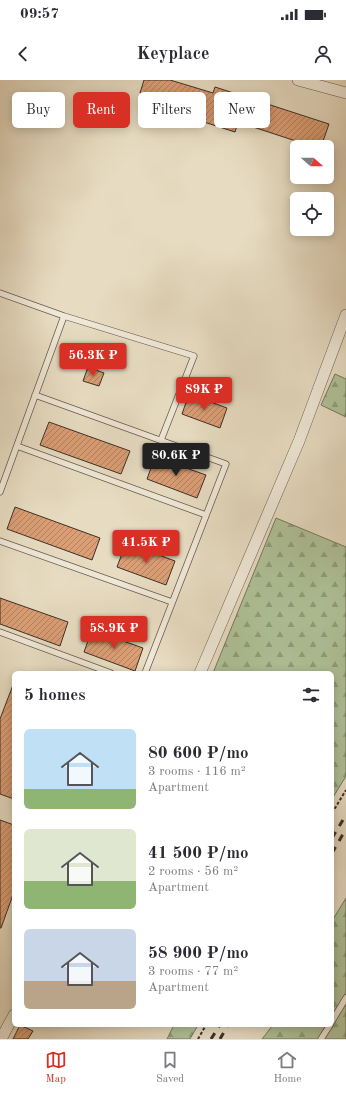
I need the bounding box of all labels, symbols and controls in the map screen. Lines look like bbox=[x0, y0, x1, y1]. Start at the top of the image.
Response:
text: 09:57 bbox=[20, 7, 59, 22]
icon: back bbox=[12, 43, 34, 65]
icon: person bbox=[312, 43, 334, 65]
text: Keyplace bbox=[136, 45, 210, 63]
chip: Buy bbox=[12, 92, 65, 128]
chip: Rent bbox=[73, 92, 130, 128]
chip: Filters bbox=[138, 92, 206, 128]
chip: New bbox=[214, 92, 270, 128]
north arrow bbox=[290, 140, 334, 184]
map controls bbox=[290, 140, 334, 236]
button: locate bbox=[290, 192, 334, 236]
pin: 56.3K ₽ bbox=[56, 343, 130, 377]
text: 56.3K ₽ bbox=[68, 349, 118, 362]
pin: 89K ₽ bbox=[176, 377, 232, 411]
text: 89K ₽ bbox=[185, 383, 223, 396]
pin: 80.6K ₽ bbox=[139, 443, 213, 477]
text: 80.6K ₽ bbox=[151, 449, 201, 462]
pin: 41.5K ₽ bbox=[109, 530, 183, 564]
text: 41.5K ₽ bbox=[121, 536, 171, 549]
pin: 58.9K ₽ bbox=[77, 616, 151, 650]
text: 58.9K ₽ bbox=[89, 622, 139, 635]
icon: filters bbox=[300, 684, 322, 706]
text: 5 homes bbox=[24, 687, 86, 704]
icon: home bbox=[56, 745, 104, 793]
text: 80 600 ₽/mo bbox=[148, 745, 249, 762]
text: 3 rooms · 116 m² bbox=[148, 765, 246, 778]
text: Apartment bbox=[148, 781, 209, 794]
icon: home bbox=[56, 845, 104, 893]
text: 41 500 ₽/mo bbox=[148, 845, 249, 862]
text: 2 rooms · 56 m² bbox=[148, 865, 238, 878]
text: Apartment bbox=[148, 881, 209, 894]
icon: home bbox=[56, 945, 104, 993]
text: 58 900 ₽/mo bbox=[148, 945, 249, 962]
text: 3 rooms · 77 m² bbox=[148, 965, 238, 978]
text: Apartment bbox=[148, 981, 209, 994]
tab: Map bbox=[45, 1049, 67, 1087]
tab: Saved bbox=[156, 1049, 184, 1087]
tab: Home bbox=[273, 1049, 301, 1087]

